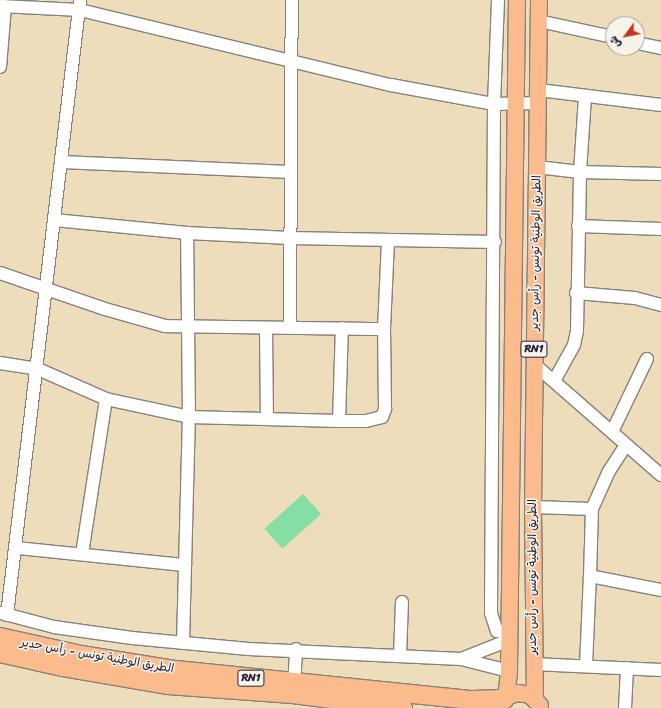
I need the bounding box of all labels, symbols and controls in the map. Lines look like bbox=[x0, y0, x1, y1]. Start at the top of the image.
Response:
north arrow bbox=[605, 16, 645, 56]
text: ش bbox=[604, 32, 627, 52]
street label: الطريق الوطنية تونس - رأس جدير bbox=[527, 175, 545, 331]
road number: RN1 bbox=[520, 340, 548, 358]
street label: الطريق الوطنية تونس - رأس جدير bbox=[526, 499, 540, 655]
street label: الطريق الوطنية تونس - رأس جدير bbox=[19, 635, 175, 677]
road number: RN1 bbox=[237, 669, 265, 687]

